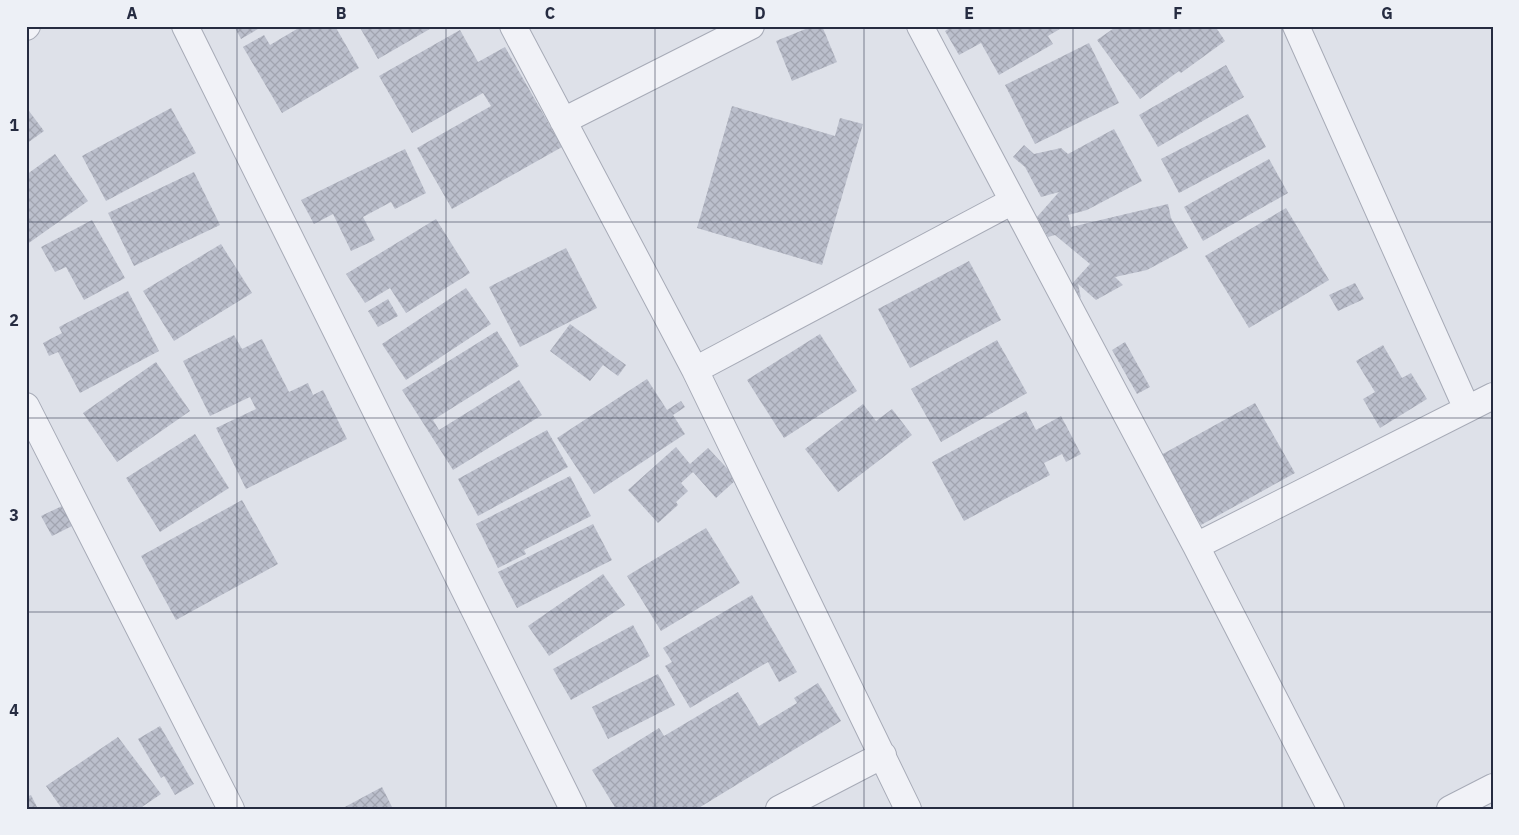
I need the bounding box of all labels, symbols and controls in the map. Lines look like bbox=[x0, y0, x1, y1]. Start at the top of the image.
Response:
text: A bbox=[127, 3, 138, 23]
text: B bbox=[336, 3, 347, 23]
text: C bbox=[545, 3, 555, 23]
text: D bbox=[754, 3, 766, 23]
text: E bbox=[964, 3, 974, 23]
text: F bbox=[1173, 3, 1183, 23]
text: G bbox=[1381, 3, 1393, 23]
text: 1 bbox=[9, 115, 19, 135]
text: 2 bbox=[9, 310, 19, 330]
text: 3 bbox=[9, 505, 19, 525]
text: 4 bbox=[9, 700, 19, 720]

